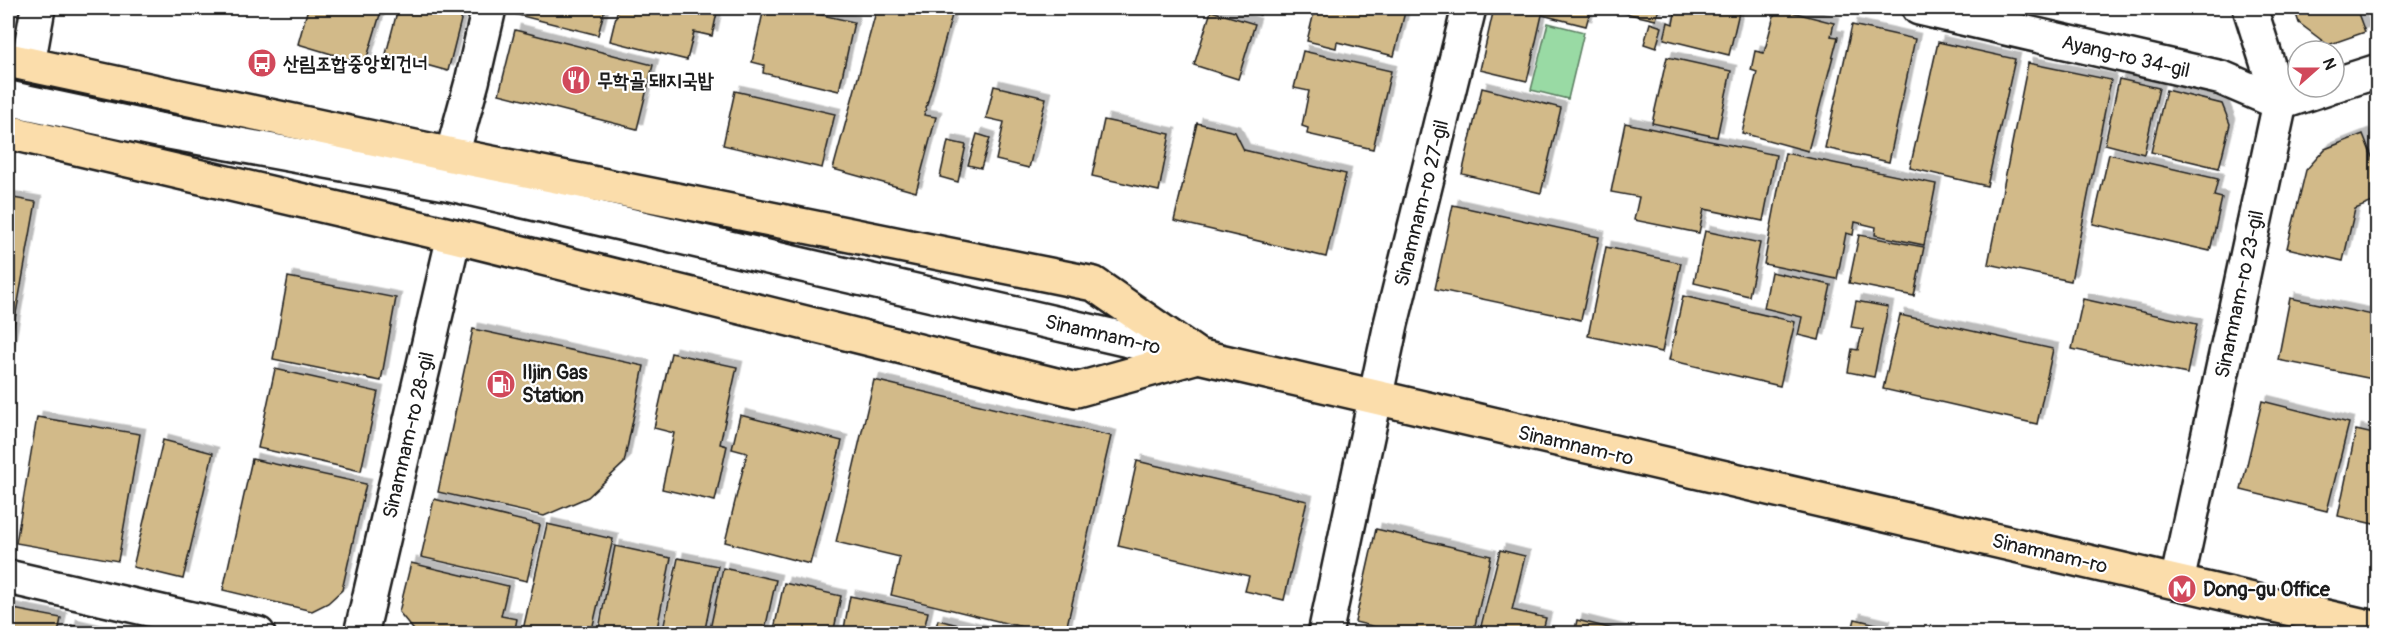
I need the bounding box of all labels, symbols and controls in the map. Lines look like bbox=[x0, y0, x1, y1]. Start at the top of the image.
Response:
street label: Ayang-ro 34-gil bbox=[2059, 30, 2192, 83]
north arrow bbox=[2286, 39, 2346, 99]
bus stop icon: 산림조합중앙회건너 bbox=[246, 47, 278, 79]
place label: 산림조합중앙회건너 bbox=[283, 51, 428, 76]
text: N bbox=[2318, 55, 2340, 73]
restaurant icon: 무학골 돼지국밥 bbox=[560, 64, 592, 96]
place label: 무학골 돼지국밥 bbox=[597, 68, 714, 93]
street label: Sinamnam-ro 27-gil bbox=[1389, 117, 1454, 289]
street label: Sinamnam-ro 23-gil bbox=[2210, 208, 2269, 380]
street label: Sinamnam-ro bbox=[1043, 309, 1163, 360]
street label: Sinamnam-ro 28-gil bbox=[377, 349, 440, 521]
place label: Iljin Gas Station bbox=[522, 360, 588, 408]
fuel station icon: Iljin Gas Station bbox=[485, 368, 517, 400]
street label: Sinamnam-ro bbox=[1516, 420, 1636, 471]
street label: Sinamnam-ro bbox=[1990, 528, 2110, 579]
metro station icon: Dong-gu Office bbox=[2166, 573, 2198, 605]
place label: Dong-gu Office bbox=[2203, 577, 2331, 602]

